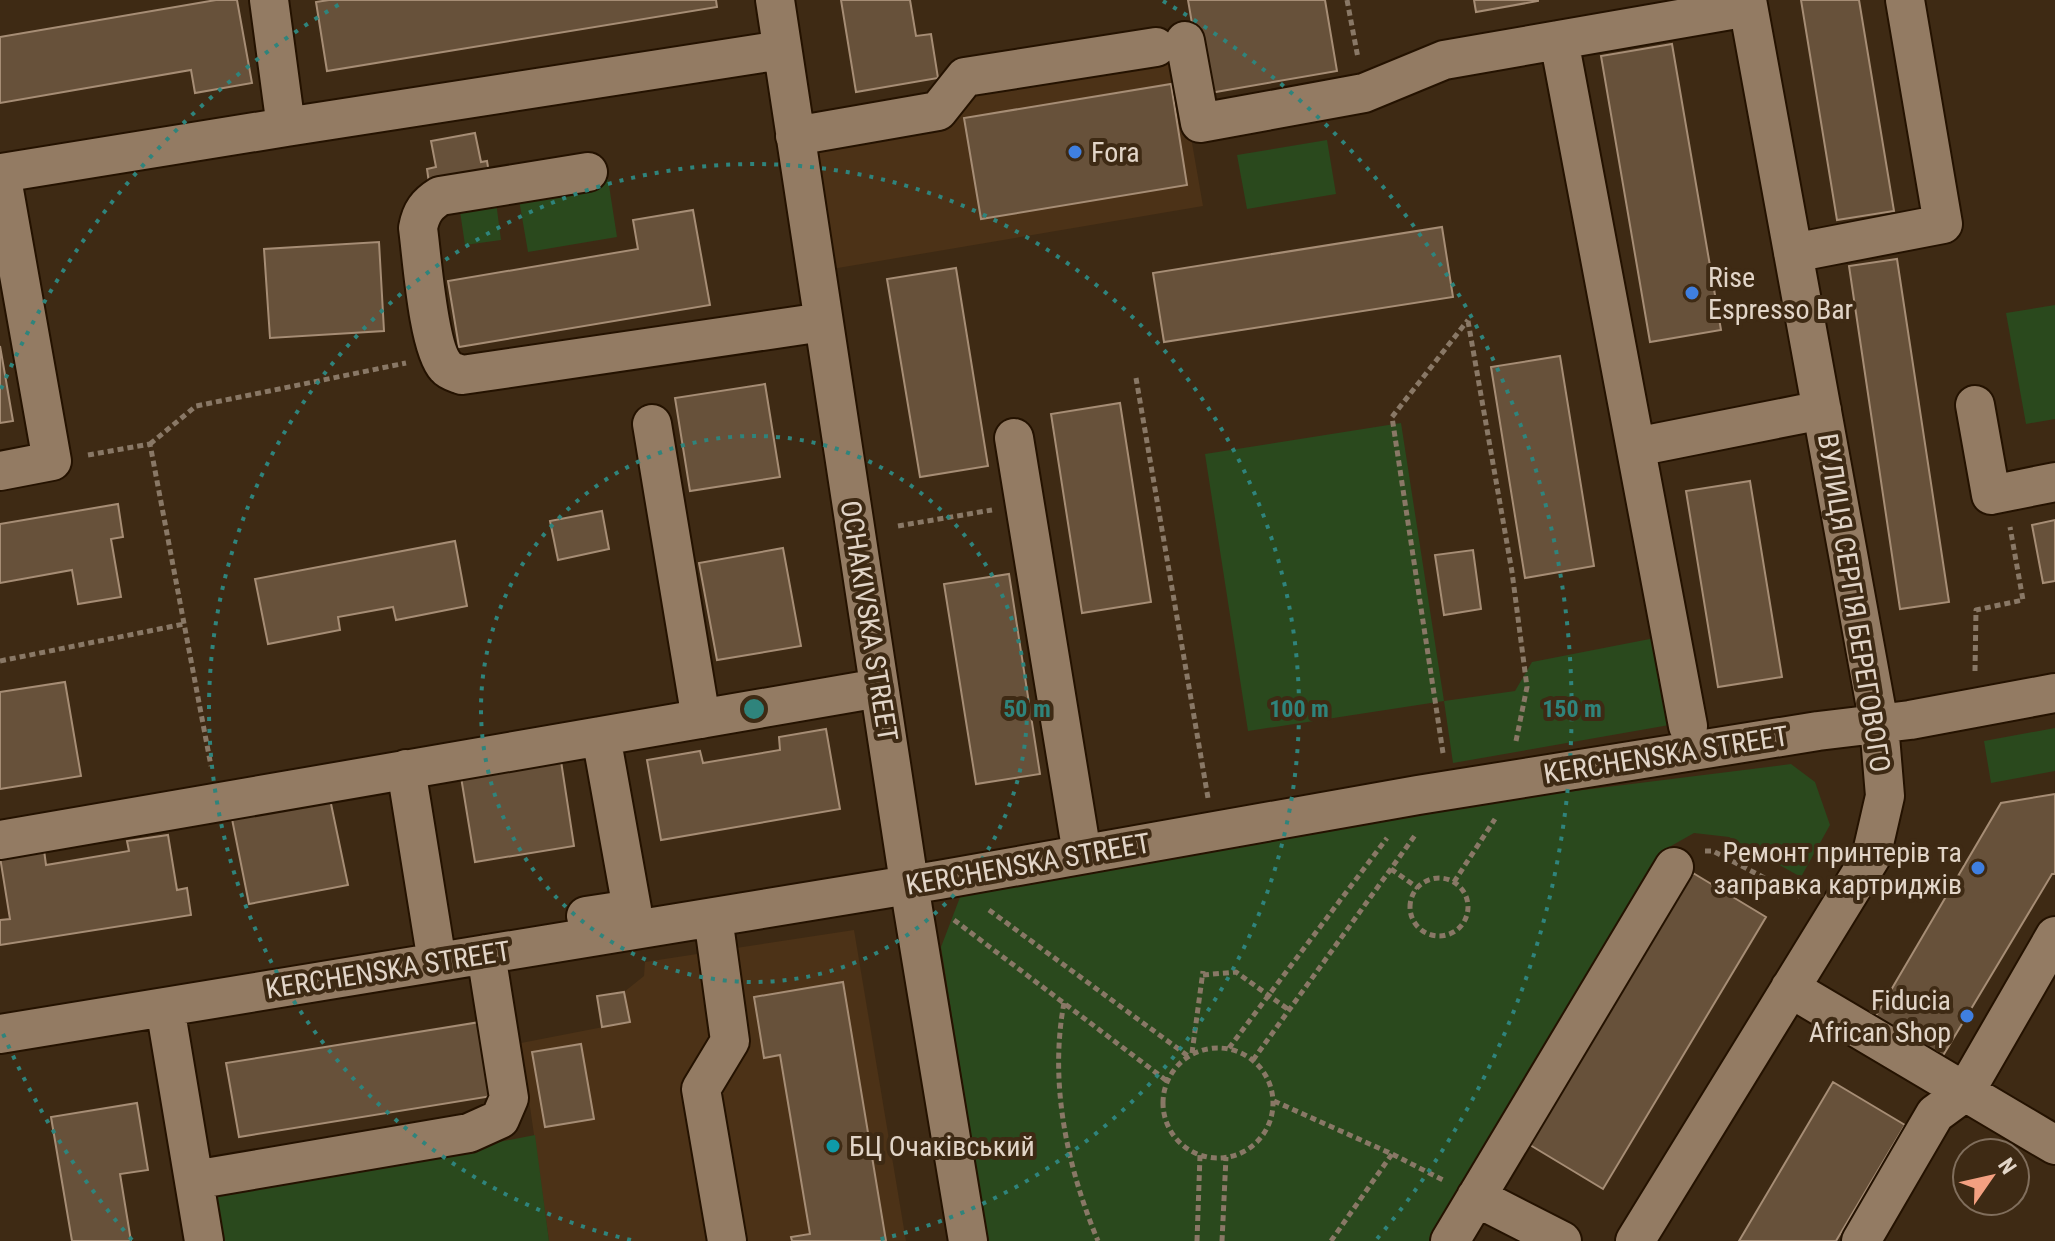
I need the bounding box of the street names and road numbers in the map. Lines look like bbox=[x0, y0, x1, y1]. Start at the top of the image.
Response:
street label: ВУЛИЦЯ СЕРГІЯ БЕРЕГОВОГО bbox=[1811, 431, 1897, 775]
street label: OCHAKIVSKA STREET bbox=[834, 498, 904, 744]
street label: KERCHENSKA STREET bbox=[1541, 719, 1791, 791]
street label: KERCHENSKA STREET bbox=[903, 826, 1153, 902]
street label: KERCHENSKA STREET bbox=[263, 934, 513, 1006]

